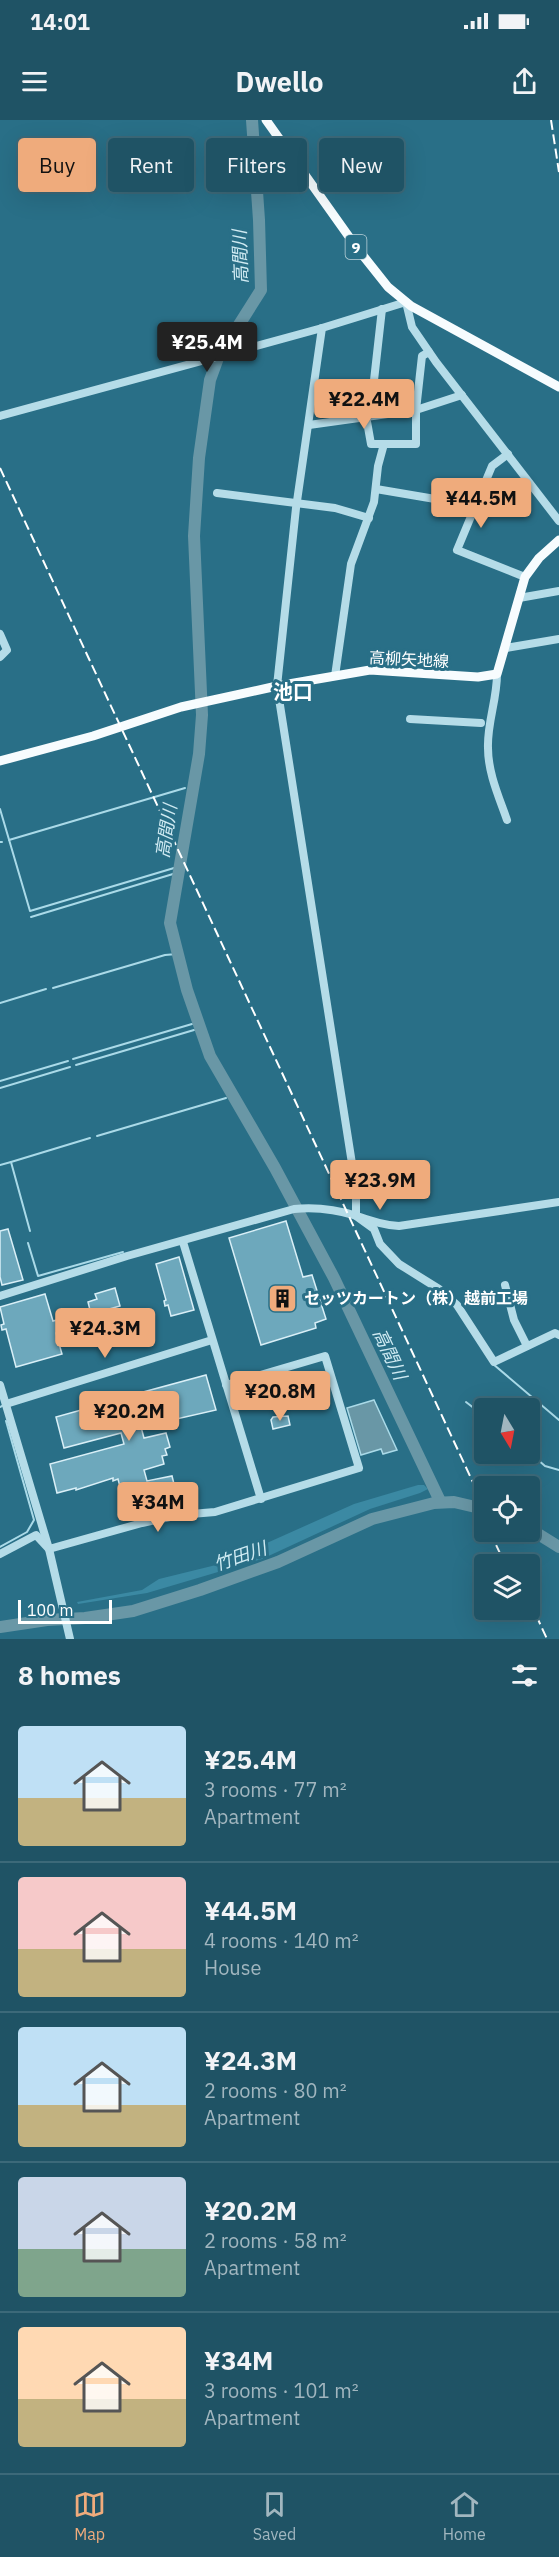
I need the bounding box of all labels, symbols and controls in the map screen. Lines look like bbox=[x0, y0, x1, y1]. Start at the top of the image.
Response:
text: 14:01 bbox=[30, 7, 90, 36]
text: Dwello bbox=[236, 64, 323, 99]
icon: menu bbox=[18, 65, 51, 98]
icon: share bbox=[508, 65, 541, 98]
chip: Buy bbox=[18, 138, 96, 192]
chip: Rent bbox=[108, 138, 194, 192]
chip: Filters bbox=[206, 138, 307, 192]
chip: New bbox=[319, 138, 404, 192]
water label: 高間川 bbox=[227, 228, 252, 284]
road number: 9 bbox=[346, 235, 366, 259]
pin: ¥25.4M bbox=[158, 322, 256, 373]
text: ¥25.4M bbox=[171, 328, 243, 355]
pin: ¥22.4M bbox=[315, 379, 413, 430]
text: ¥22.4M bbox=[328, 385, 400, 412]
pin: ¥44.5M bbox=[432, 478, 530, 529]
text: ¥44.5M bbox=[445, 484, 517, 511]
street label: 高柳矢地線 bbox=[369, 647, 449, 671]
district label: 池口 bbox=[273, 678, 313, 705]
water label: 高間川 bbox=[150, 801, 182, 859]
pin: ¥23.9M bbox=[331, 1160, 429, 1211]
text: ¥23.9M bbox=[344, 1166, 416, 1193]
building icon: セッツカートン（株）越前工場 bbox=[267, 1282, 299, 1314]
place label: セッツカートン（株）越前工場 bbox=[304, 1288, 528, 1308]
pin: ¥24.3M bbox=[56, 1308, 154, 1359]
text: ¥24.3M bbox=[69, 1314, 141, 1341]
water label: 高間川 bbox=[368, 1325, 413, 1385]
pin: ¥20.8M bbox=[231, 1371, 329, 1422]
text: ¥20.8M bbox=[244, 1377, 316, 1404]
pin: ¥20.2M bbox=[80, 1391, 178, 1442]
text: ¥20.2M bbox=[93, 1397, 165, 1424]
north arrow bbox=[474, 1398, 540, 1464]
map controls bbox=[474, 1398, 540, 1620]
button: locate bbox=[474, 1476, 540, 1542]
pin: ¥34M bbox=[122, 1482, 194, 1533]
text: ¥34M bbox=[131, 1488, 185, 1515]
water label: 竹田川 bbox=[211, 1536, 271, 1576]
button: layers bbox=[474, 1554, 540, 1620]
scale bar bbox=[18, 1597, 112, 1624]
text: 100 m bbox=[27, 1600, 74, 1620]
text: 8 homes bbox=[18, 1658, 121, 1692]
icon: filters bbox=[508, 1659, 541, 1692]
text: ¥25.4M bbox=[204, 1742, 297, 1776]
icon: home bbox=[66, 1750, 138, 1822]
text: 3 rooms · 77 m² bbox=[204, 1776, 347, 1803]
text: Apartment bbox=[204, 1803, 300, 1830]
text: ¥44.5M bbox=[204, 1893, 297, 1927]
icon: home bbox=[66, 1901, 138, 1973]
text: 4 rooms · 140 m² bbox=[204, 1927, 359, 1954]
text: House bbox=[204, 1954, 261, 1981]
text: ¥24.3M bbox=[204, 2043, 297, 2077]
icon: home bbox=[66, 2051, 138, 2123]
text: 2 rooms · 80 m² bbox=[204, 2077, 347, 2104]
text: Apartment bbox=[204, 2104, 300, 2131]
text: ¥20.2M bbox=[204, 2193, 297, 2227]
icon: home bbox=[66, 2201, 138, 2273]
text: 2 rooms · 58 m² bbox=[204, 2227, 347, 2254]
text: Apartment bbox=[204, 2254, 300, 2281]
text: ¥34M bbox=[204, 2343, 273, 2377]
icon: home bbox=[66, 2351, 138, 2423]
text: 3 rooms · 101 m² bbox=[204, 2377, 359, 2404]
text: Apartment bbox=[204, 2404, 300, 2431]
tab: Map bbox=[73, 2488, 106, 2544]
tab: Saved bbox=[253, 2488, 296, 2544]
tab: Home bbox=[443, 2488, 486, 2544]

